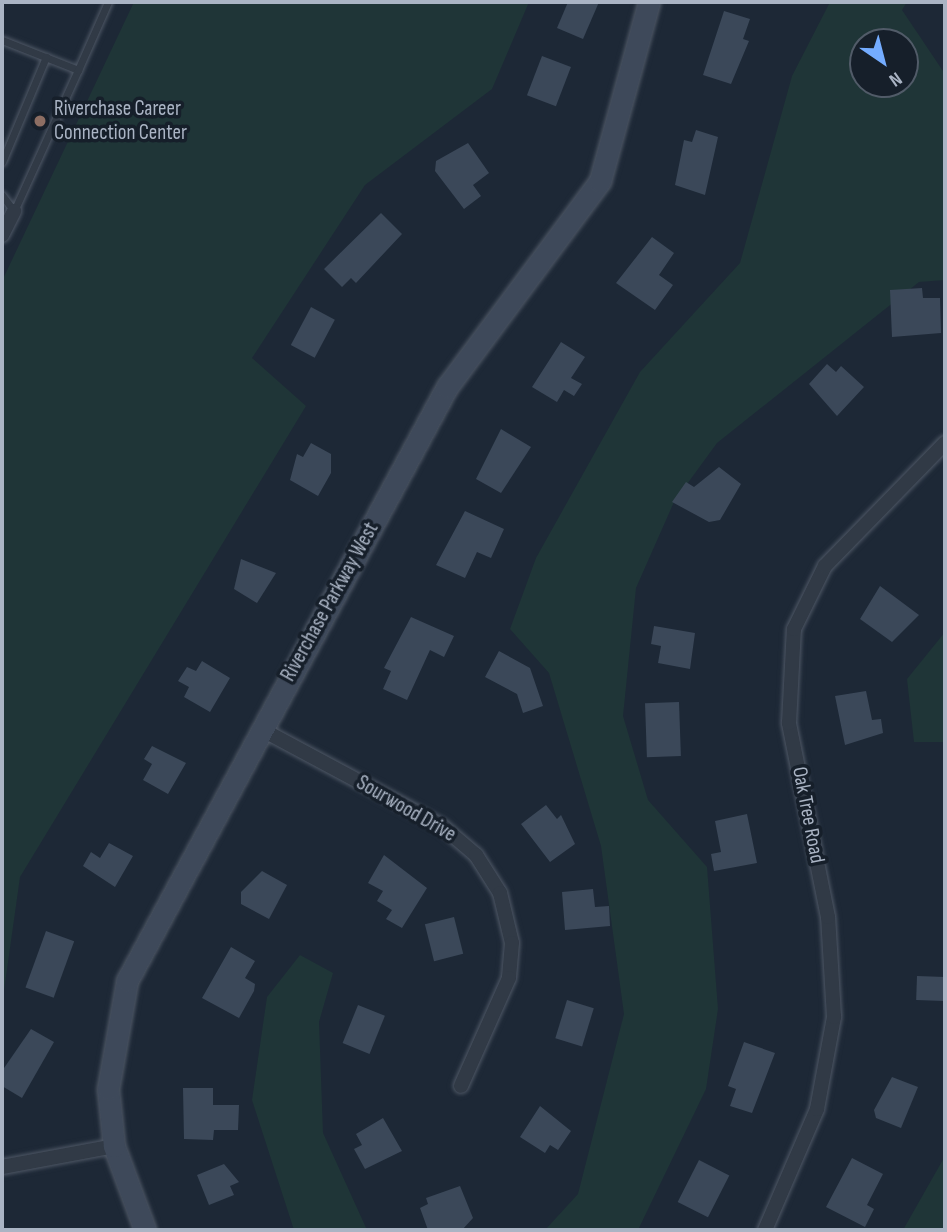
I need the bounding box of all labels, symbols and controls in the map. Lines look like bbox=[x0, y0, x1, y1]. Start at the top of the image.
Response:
north arrow bbox=[849, 28, 919, 98]
text: N bbox=[884, 67, 906, 91]
place label: Riverchase Career Connection Center bbox=[54, 96, 187, 146]
marker: Riverchase Career Connection Center bbox=[32, 113, 48, 129]
street label: Riverchase Parkway West bbox=[276, 518, 384, 686]
street label: Oak Tree Road bbox=[786, 765, 830, 865]
street label: Sourwood Drive bbox=[352, 770, 460, 848]

